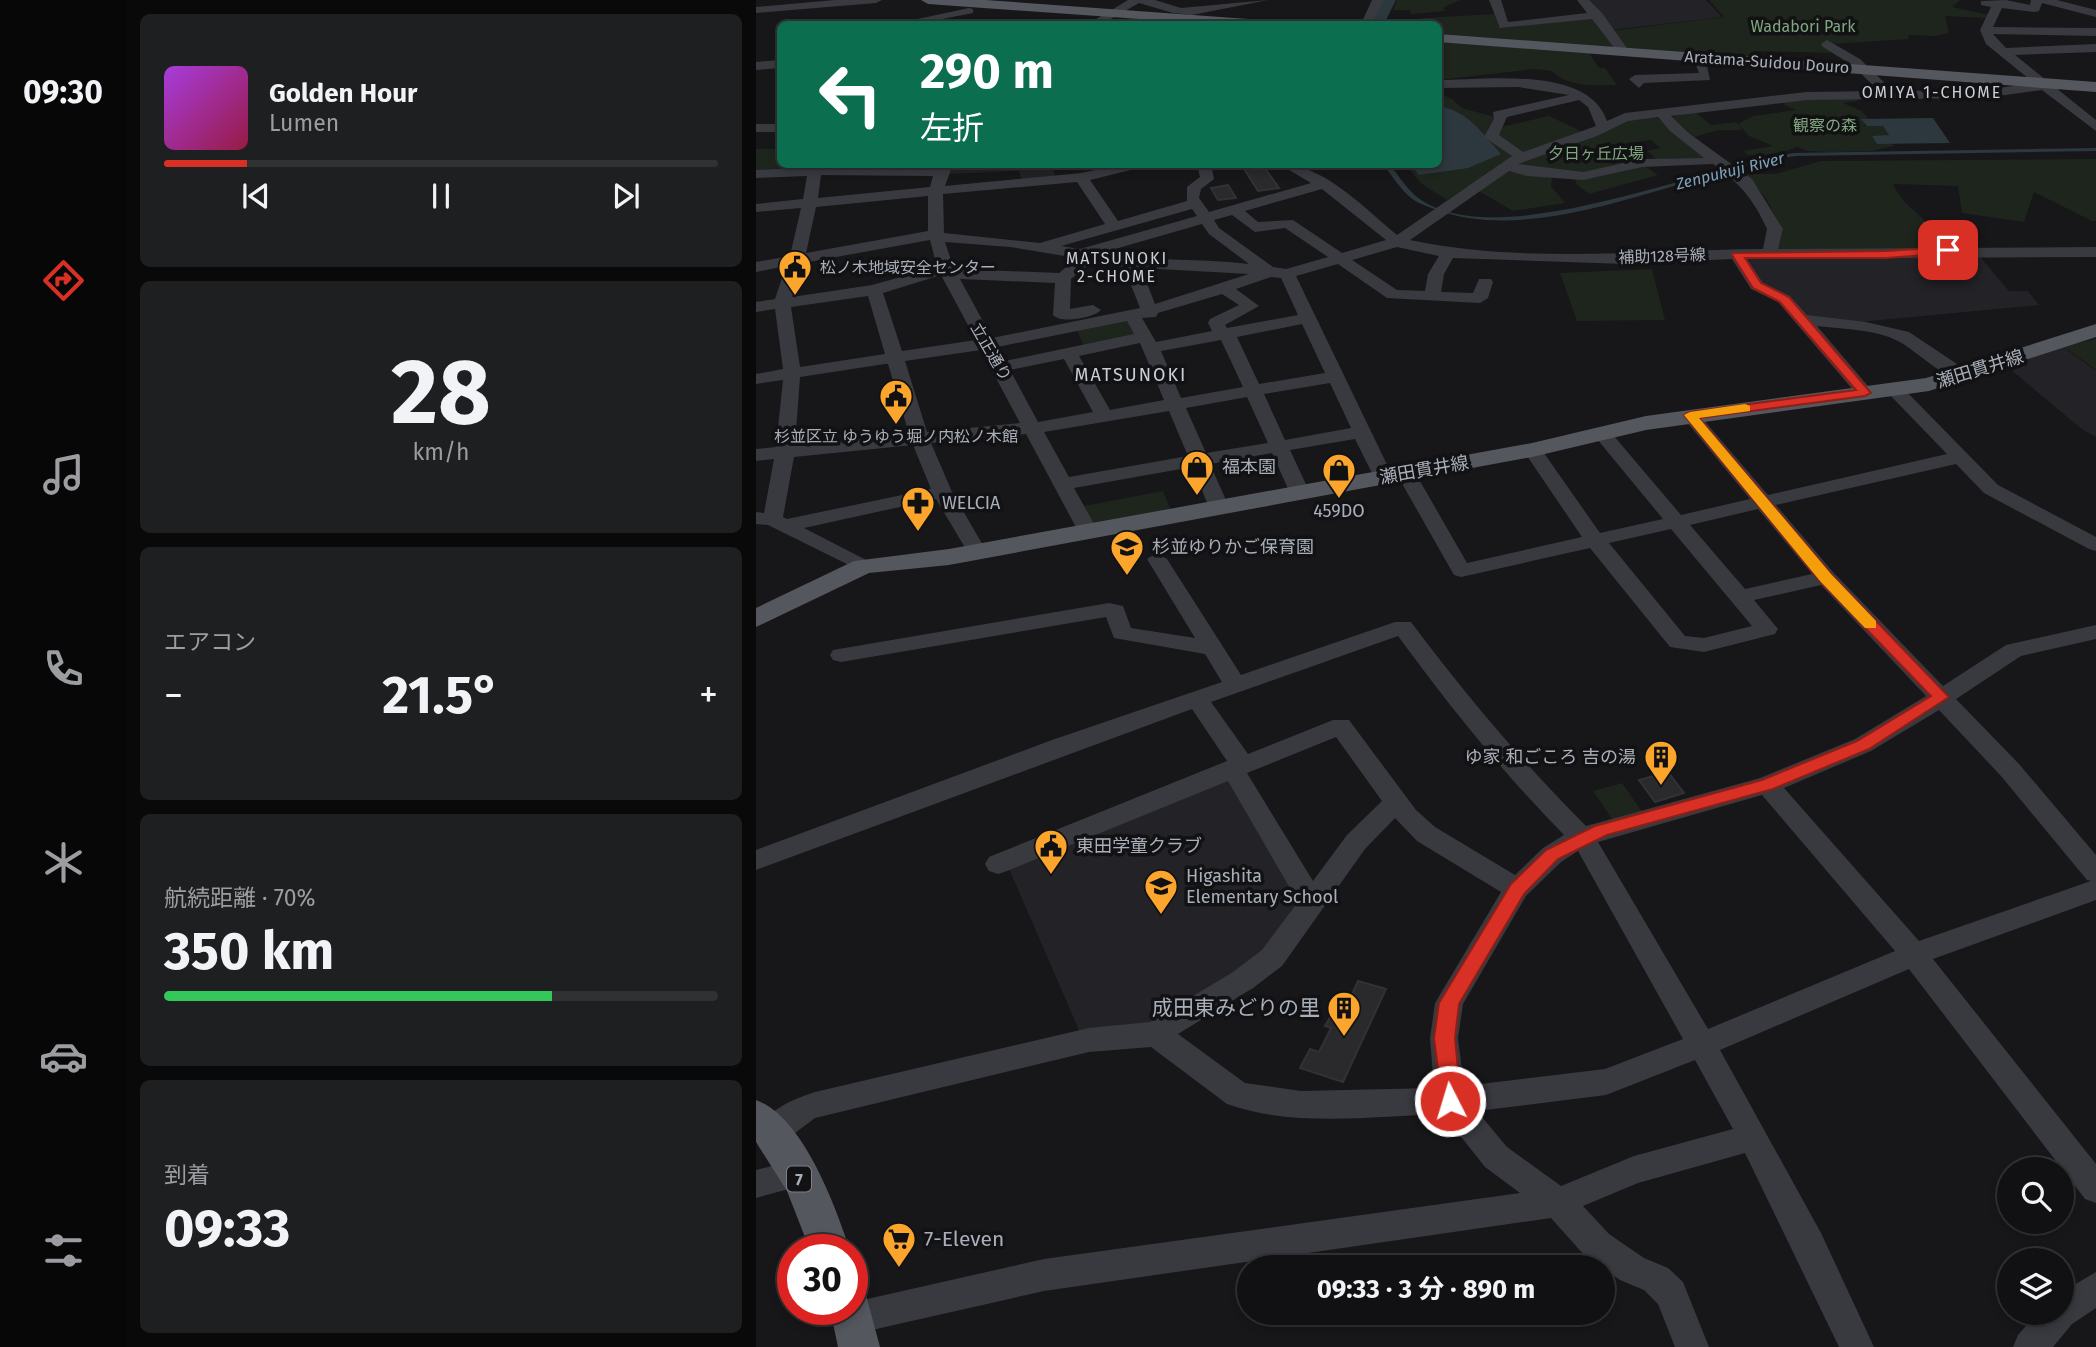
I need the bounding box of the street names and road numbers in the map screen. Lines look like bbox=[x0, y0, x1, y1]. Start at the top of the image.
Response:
street label: Aratama-Suidou Douro bbox=[1684, 47, 1850, 77]
street label: 補助128号線 bbox=[1618, 245, 1706, 267]
street label: 立正通り bbox=[967, 320, 1015, 384]
street label: 瀬田貫井線 bbox=[1934, 345, 2026, 393]
street label: 瀬田貫井線 bbox=[1378, 451, 1470, 489]
road number: 7 bbox=[787, 1166, 811, 1191]

